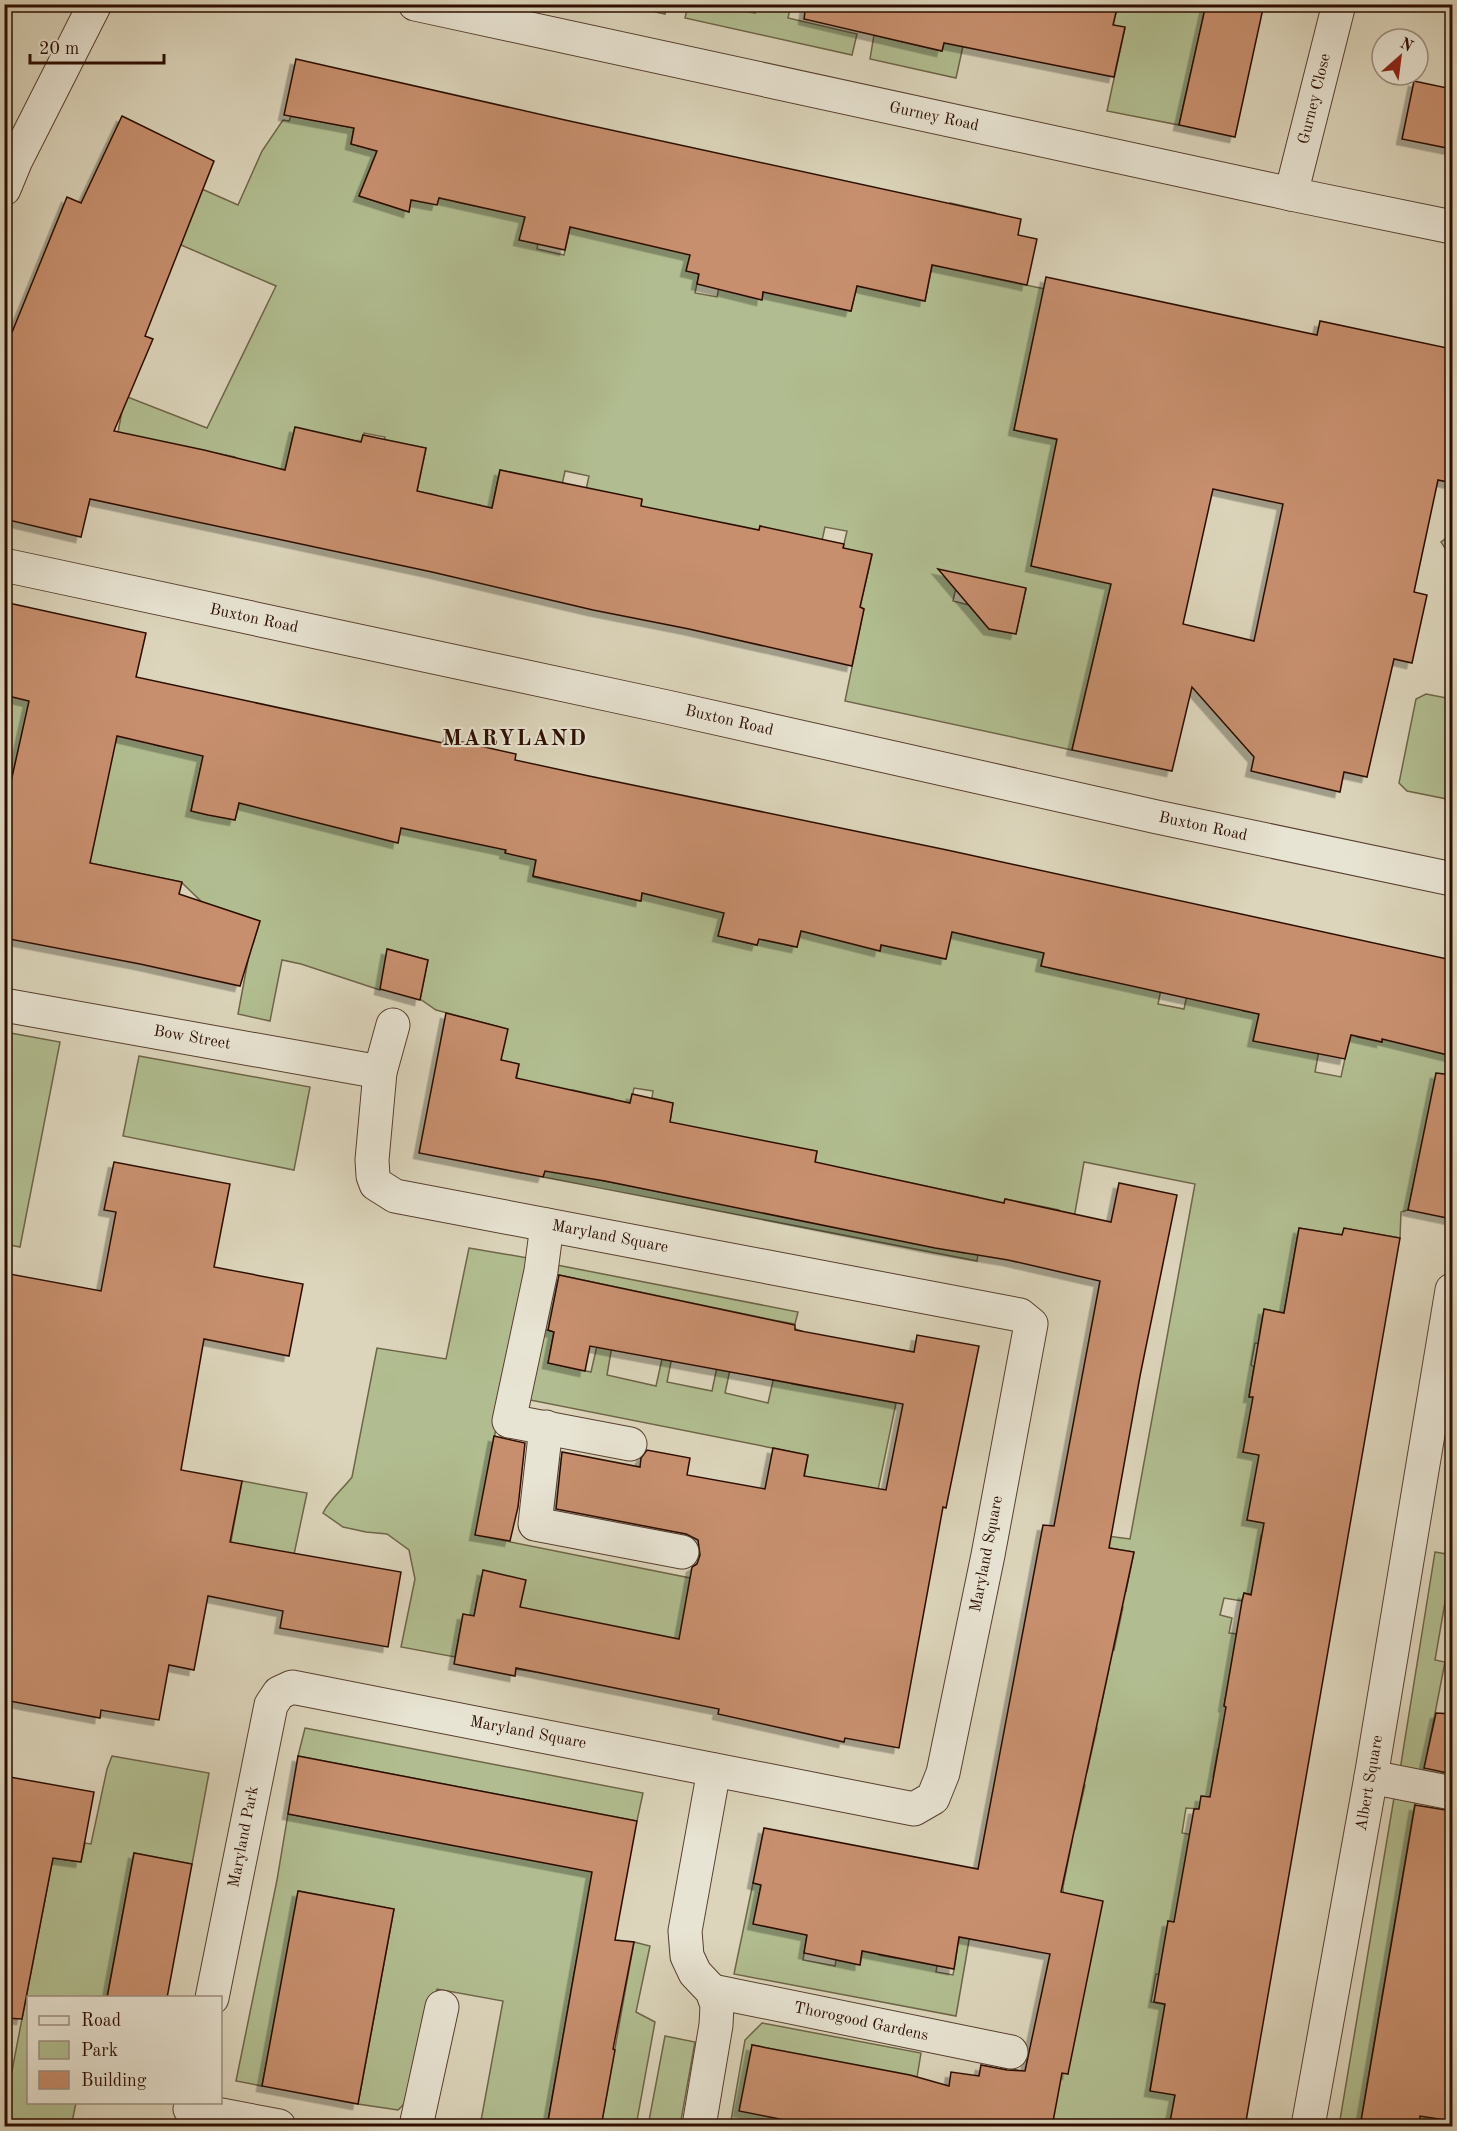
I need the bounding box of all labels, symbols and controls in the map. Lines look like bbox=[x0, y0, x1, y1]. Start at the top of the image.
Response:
scale bar bbox=[30, 27, 164, 65]
north arrow bbox=[1370, 27, 1430, 87]
text: N bbox=[1397, 36, 1416, 56]
text: 20 m bbox=[39, 40, 79, 58]
street label: Gurney Close bbox=[1296, 52, 1334, 146]
street label: Gurney Road bbox=[888, 100, 980, 134]
street label: Buxton Road bbox=[208, 602, 300, 636]
street label: Buxton Road bbox=[683, 703, 775, 739]
district label: MARYLAND bbox=[442, 728, 588, 750]
street label: Buxton Road bbox=[1157, 810, 1249, 844]
street label: Bow Street bbox=[152, 1023, 232, 1053]
street label: Maryland Square bbox=[550, 1218, 670, 1256]
street label: Maryland Square bbox=[968, 1494, 1006, 1614]
street label: Maryland Square bbox=[468, 1714, 588, 1752]
street label: Albert Square bbox=[1354, 1734, 1386, 1832]
street label: Maryland Park bbox=[226, 1785, 262, 1889]
legend bbox=[27, 1996, 222, 2104]
street label: Thorogood Gardens bbox=[792, 2000, 930, 2044]
text: Road bbox=[81, 2012, 121, 2030]
text: Park bbox=[81, 2042, 118, 2060]
text: Building bbox=[81, 2072, 147, 2090]

